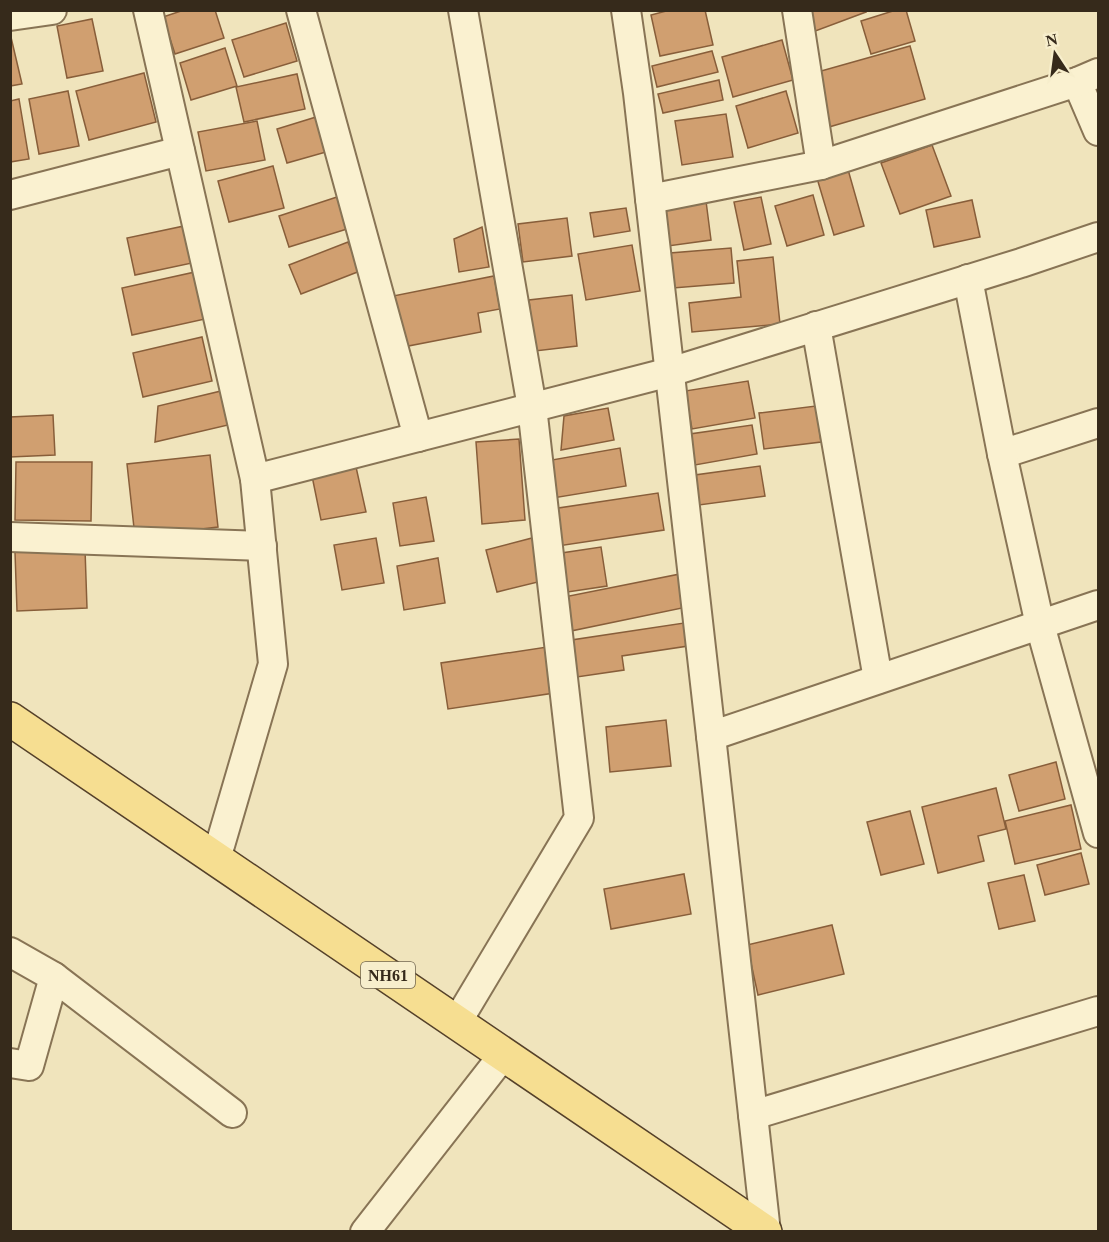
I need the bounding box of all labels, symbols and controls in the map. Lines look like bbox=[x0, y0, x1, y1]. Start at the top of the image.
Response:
north arrow bbox=[1025, 24, 1085, 84]
text: N bbox=[1044, 30, 1060, 49]
road number: NH61 bbox=[361, 962, 415, 988]

